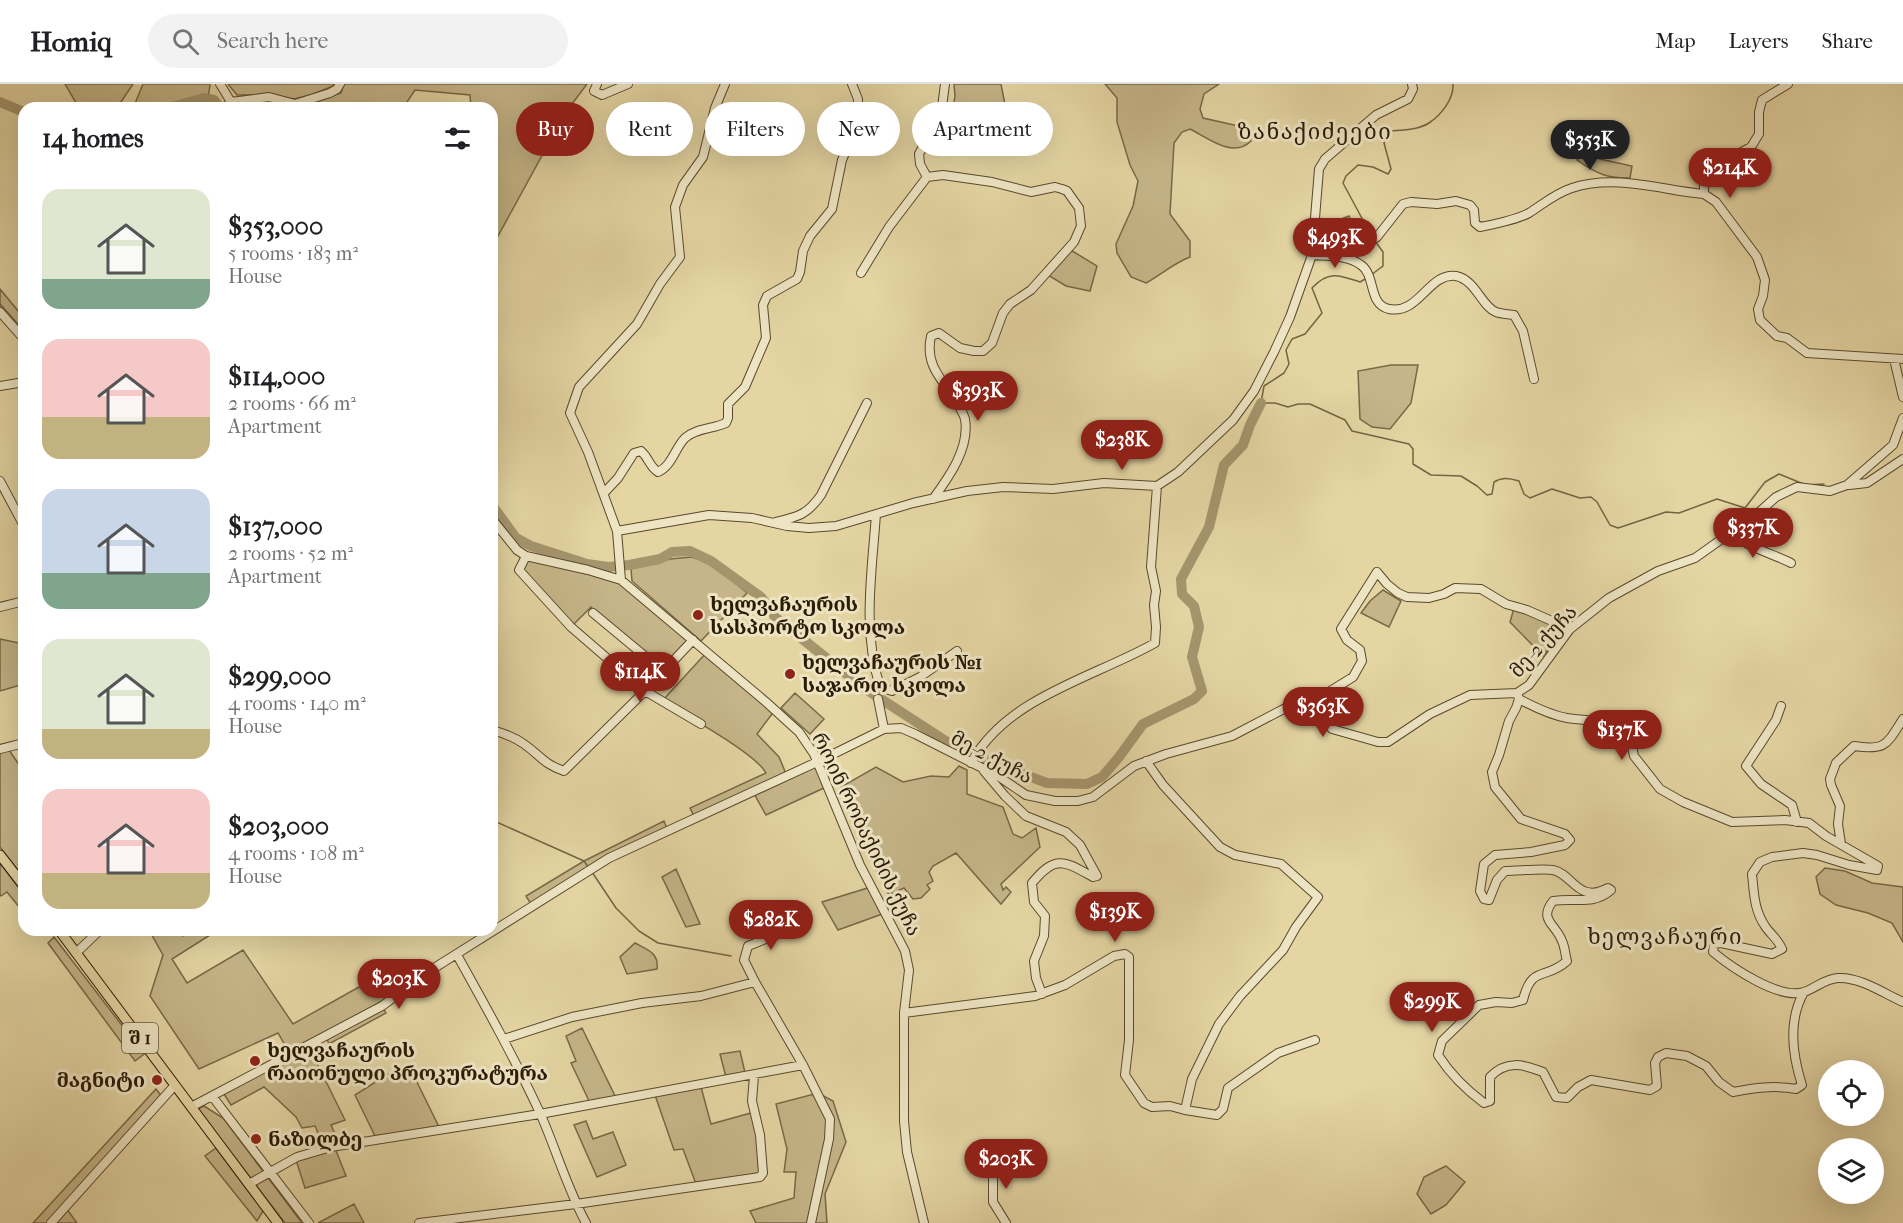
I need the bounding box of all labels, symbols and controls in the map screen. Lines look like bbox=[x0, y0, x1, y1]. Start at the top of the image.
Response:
search box bbox=[148, 14, 568, 68]
text: Homiq bbox=[30, 25, 112, 58]
icon: search bbox=[169, 25, 202, 58]
text: Search here bbox=[217, 28, 328, 54]
text: Map bbox=[1655, 29, 1696, 53]
text: Layers bbox=[1729, 29, 1788, 53]
text: Share bbox=[1821, 29, 1873, 53]
chip: Buy bbox=[516, 102, 594, 156]
chip: Rent bbox=[606, 102, 693, 156]
chip: Filters bbox=[705, 102, 805, 156]
chip: New bbox=[817, 102, 900, 156]
chip: Apartment bbox=[912, 102, 1053, 156]
district label: ზანაქიძეები bbox=[1238, 119, 1392, 145]
pin: $353K bbox=[1548, 120, 1632, 171]
icon: filters bbox=[441, 122, 474, 155]
text: 14 homes bbox=[42, 123, 144, 154]
text: $353K bbox=[1565, 128, 1615, 151]
pin: $214K bbox=[1688, 148, 1772, 199]
text: $214K bbox=[1703, 156, 1757, 179]
text: $353,000 bbox=[228, 211, 323, 242]
icon: home bbox=[90, 213, 162, 285]
pin: $493K bbox=[1293, 218, 1377, 269]
text: $493K bbox=[1307, 226, 1363, 249]
text: 5 rooms · 183 m² bbox=[228, 242, 358, 265]
text: House bbox=[228, 265, 282, 288]
text: $114,000 bbox=[228, 361, 325, 392]
icon: home bbox=[90, 363, 162, 435]
pin: $393K bbox=[936, 371, 1020, 422]
text: $393K bbox=[952, 379, 1004, 402]
text: 2 rooms · 66 m² bbox=[228, 392, 356, 415]
text: Apartment bbox=[228, 415, 322, 438]
pin: $238K bbox=[1080, 420, 1164, 471]
text: $238K bbox=[1095, 428, 1149, 451]
pin: $337K bbox=[1711, 508, 1795, 559]
text: $137,000 bbox=[228, 511, 323, 542]
icon: home bbox=[90, 513, 162, 585]
text: $337K bbox=[1727, 516, 1779, 539]
text: 2 rooms · 52 m² bbox=[228, 542, 353, 565]
text: Apartment bbox=[228, 565, 322, 588]
place label: ხელვაჩაურის სასპორტო სკოლა bbox=[710, 593, 905, 639]
street label: მე-2 ქუჩა bbox=[1505, 601, 1582, 682]
marker: ხელვაჩაურის სასპორტო სკოლა bbox=[691, 608, 705, 622]
place label: ხელვაჩაურის №1 საჯარო სკოლა bbox=[802, 651, 982, 697]
pin: $114K bbox=[598, 652, 682, 703]
text: $114K bbox=[614, 660, 666, 683]
text: $299,000 bbox=[228, 661, 331, 692]
icon: home bbox=[90, 663, 162, 735]
marker: ხელვაჩაურის №1 საჯარო სკოლა bbox=[783, 667, 797, 681]
pin: $363K bbox=[1281, 687, 1365, 738]
text: 4 rooms · 140 m² bbox=[228, 692, 366, 715]
text: $363K bbox=[1297, 695, 1349, 718]
pin: $137K bbox=[1580, 710, 1664, 761]
text: House bbox=[228, 715, 282, 738]
text: $137K bbox=[1597, 718, 1647, 741]
street label: მე-2 ქუჩა bbox=[947, 726, 1036, 788]
street label: როინ რობაქიძის ქუჩა bbox=[807, 729, 926, 940]
text: $203,000 bbox=[228, 811, 329, 842]
icon: home bbox=[90, 813, 162, 885]
text: 4 rooms · 108 m² bbox=[228, 842, 364, 865]
text: House bbox=[228, 865, 282, 888]
pin: $139K bbox=[1073, 892, 1157, 943]
pin: $282K bbox=[729, 900, 813, 951]
text: $139K bbox=[1089, 900, 1141, 923]
text: $282K bbox=[743, 908, 799, 931]
district label: ხელვაჩაური bbox=[1587, 924, 1743, 950]
pin: $203K bbox=[357, 959, 441, 1010]
text: $203K bbox=[371, 967, 427, 990]
pin: $299K bbox=[1390, 982, 1474, 1033]
text: $299K bbox=[1404, 990, 1460, 1013]
road number: შ 1 bbox=[122, 1023, 158, 1053]
place label: ხელვაჩაურის რაიონული პროკურატურა bbox=[267, 1039, 548, 1085]
marker: ხელვაჩაურის რაიონული პროკურატურა bbox=[248, 1054, 262, 1068]
map controls bbox=[1818, 1060, 1884, 1204]
button: locate bbox=[1818, 1060, 1884, 1126]
place label: მაგნიტი bbox=[57, 1069, 145, 1092]
marker: მაგნიტი bbox=[150, 1073, 164, 1087]
place label: ნაზილბე bbox=[268, 1128, 362, 1151]
marker: ნაზილბე bbox=[249, 1132, 263, 1146]
button: layers bbox=[1818, 1138, 1884, 1204]
pin: $203K bbox=[964, 1139, 1048, 1190]
text: $203K bbox=[978, 1147, 1034, 1170]

